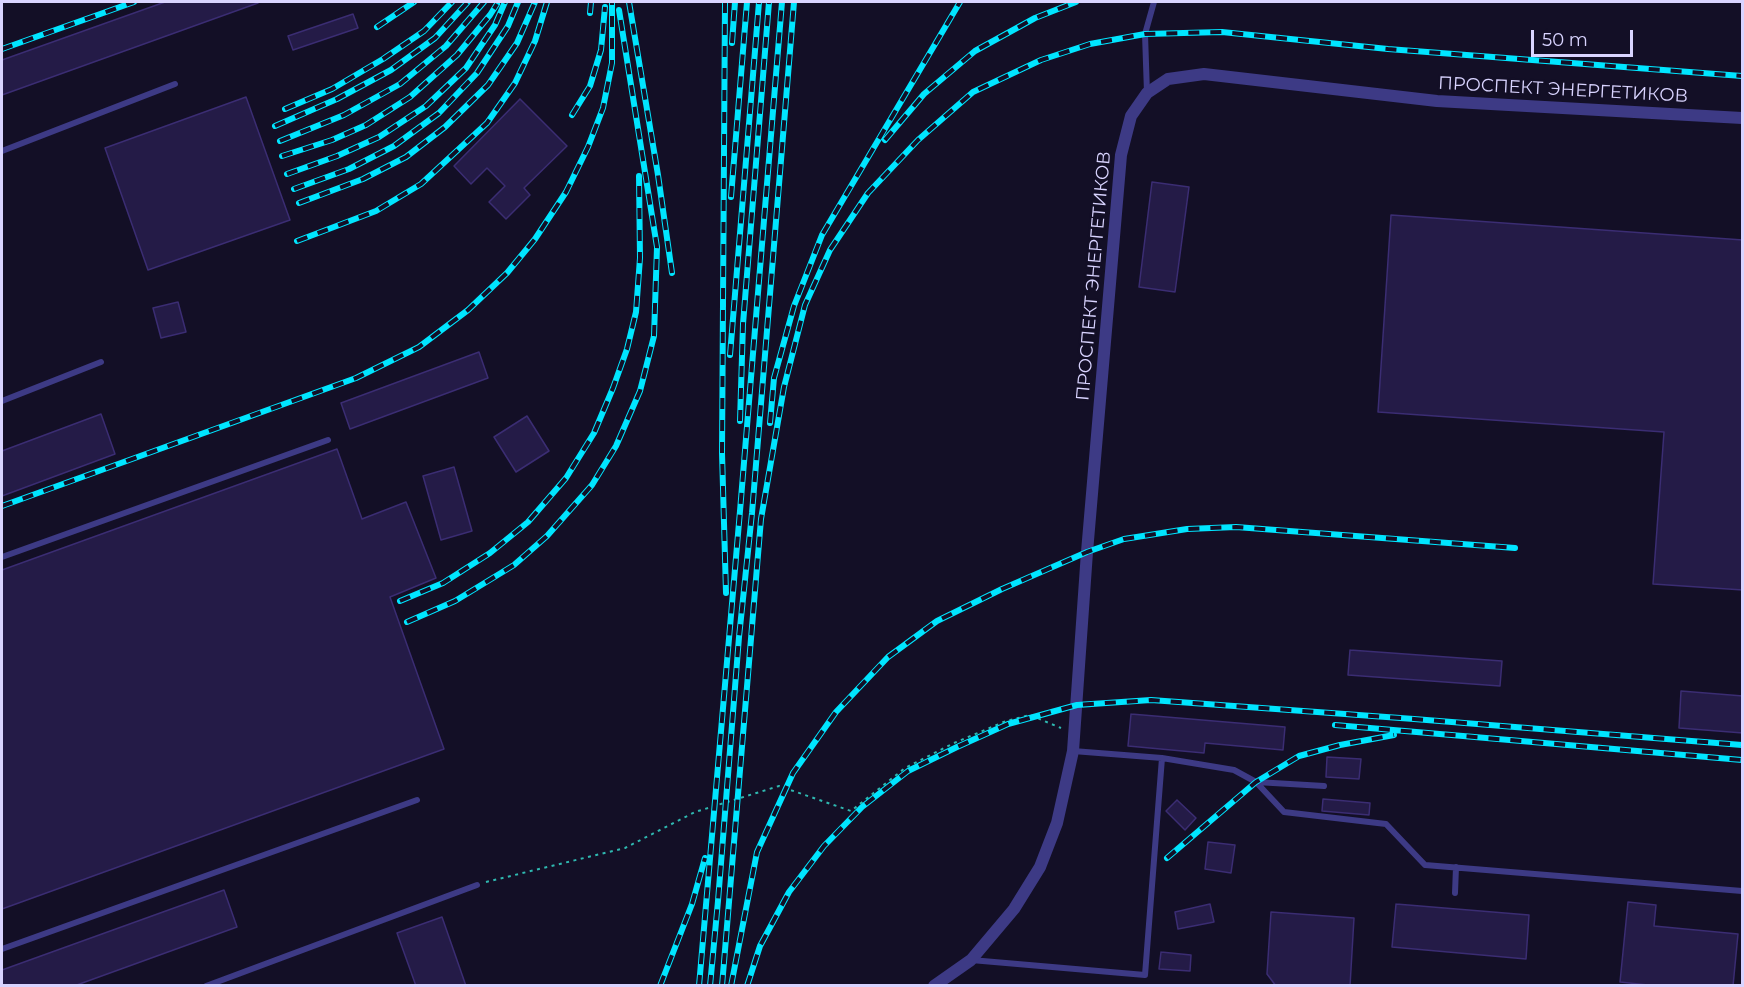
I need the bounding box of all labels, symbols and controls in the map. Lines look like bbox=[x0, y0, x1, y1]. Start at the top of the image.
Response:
scale bar bbox=[1534, 18, 1636, 56]
text: 50 m bbox=[1542, 29, 1588, 51]
street label: ПРОСПЕКТ ЭНЕРГЕТИКОВ bbox=[1437, 73, 1689, 107]
street label: ПРОСПЕКТ ЭНЕРГЕТИКОВ bbox=[1072, 150, 1116, 402]

